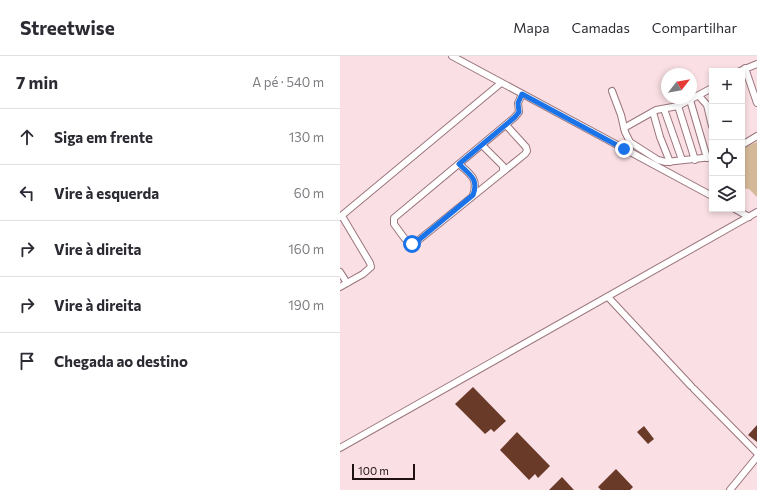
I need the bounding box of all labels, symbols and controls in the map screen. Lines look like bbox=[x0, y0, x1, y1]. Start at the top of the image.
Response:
text: Streetwise bbox=[20, 16, 115, 39]
text: Mapa bbox=[513, 19, 550, 36]
text: Camadas bbox=[572, 19, 630, 36]
text: Compartilhar bbox=[652, 19, 737, 36]
north arrow bbox=[661, 68, 697, 104]
map controls bbox=[709, 68, 745, 212]
button: + bbox=[709, 68, 745, 104]
text: 7 min bbox=[16, 72, 58, 93]
text: A pé · 540 m bbox=[252, 74, 324, 90]
button: − bbox=[709, 104, 745, 140]
icon: ahead bbox=[16, 126, 38, 148]
text: Siga em frente bbox=[54, 128, 153, 146]
text: 130 m bbox=[289, 129, 324, 145]
route end bbox=[615, 140, 633, 158]
button: locate bbox=[709, 140, 745, 176]
button: layers bbox=[709, 176, 745, 212]
icon: left bbox=[16, 182, 38, 204]
text: Vire à esquerda bbox=[54, 184, 159, 202]
text: 60 m bbox=[294, 185, 324, 201]
route start bbox=[403, 235, 421, 253]
icon: right bbox=[16, 238, 38, 260]
text: Vire à direita bbox=[54, 240, 142, 258]
text: 160 m bbox=[288, 241, 324, 257]
icon: right bbox=[16, 294, 38, 316]
text: Vire à direita bbox=[54, 296, 142, 314]
text: 190 m bbox=[288, 297, 324, 313]
icon: arrive bbox=[16, 350, 38, 372]
text: Chegada ao destino bbox=[54, 352, 188, 370]
scale bar bbox=[352, 462, 415, 481]
text: 100 m bbox=[358, 464, 389, 477]

